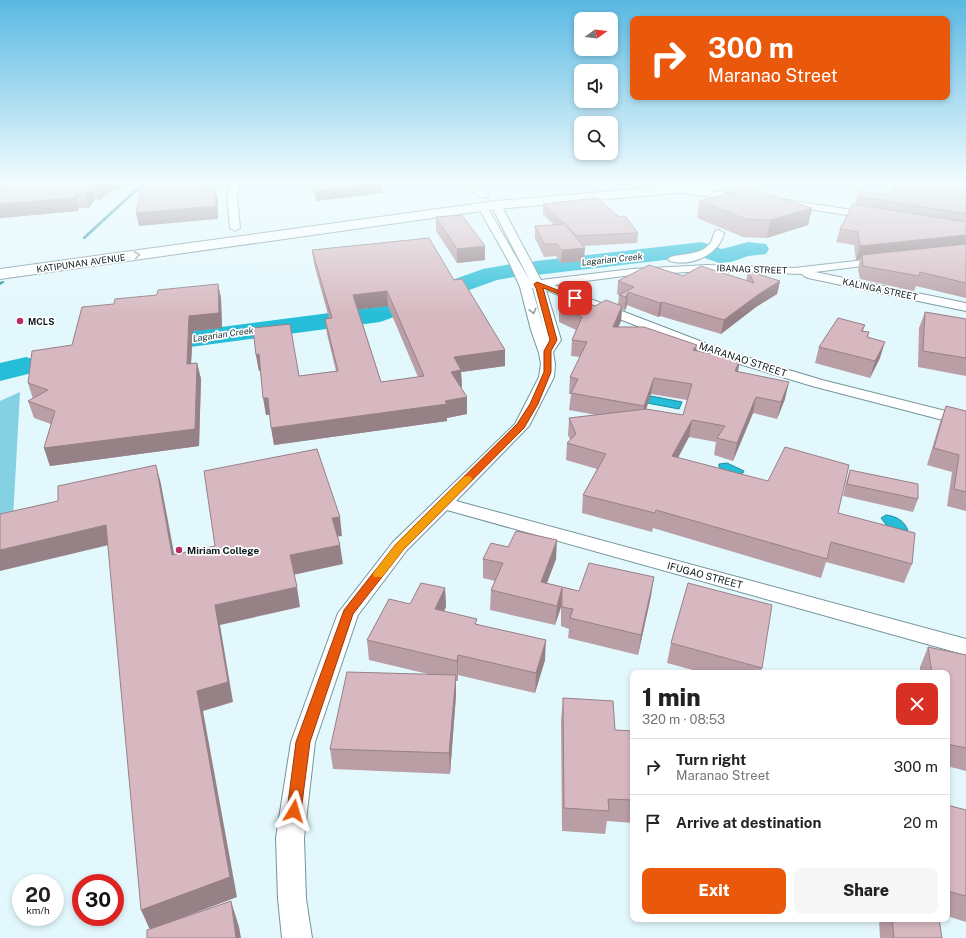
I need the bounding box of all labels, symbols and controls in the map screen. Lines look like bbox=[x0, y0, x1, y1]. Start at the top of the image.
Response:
north arrow bbox=[574, 12, 618, 56]
map controls bbox=[574, 12, 618, 160]
text: 300 m bbox=[708, 31, 794, 64]
icon: right bbox=[642, 32, 694, 84]
button: sound bbox=[574, 64, 618, 108]
text: Maranao Street bbox=[708, 65, 838, 86]
button: search bbox=[574, 116, 618, 160]
water label: Lagarian Creek bbox=[581, 250, 643, 268]
street label: KATIPUNAN AVENUE bbox=[36, 251, 127, 275]
one-way arrow bbox=[134, 251, 140, 260]
street label: IBANAG STREET bbox=[717, 262, 788, 276]
street label: KALINGA STREET bbox=[841, 276, 919, 302]
pin bbox=[558, 281, 592, 315]
icon: arrive bbox=[564, 287, 586, 309]
one-way arrow bbox=[528, 308, 536, 314]
marker: MCLS bbox=[15, 316, 25, 326]
place label: MCLS bbox=[28, 316, 54, 327]
water label: Lagarian Creek bbox=[192, 324, 254, 344]
street label: MARANAO STREET bbox=[698, 339, 789, 379]
place label: Miriam College bbox=[187, 544, 259, 556]
marker: Miriam College bbox=[174, 545, 184, 555]
street label: IFUGAO STREET bbox=[666, 559, 744, 591]
text: 1 min bbox=[642, 683, 701, 711]
button: close bbox=[896, 683, 938, 725]
text: 320 m · 08:53 bbox=[642, 712, 725, 727]
text: Turn right bbox=[676, 751, 746, 768]
icon: right bbox=[642, 756, 664, 778]
text: 300 m bbox=[894, 758, 938, 775]
text: Maranao Street bbox=[676, 768, 770, 783]
position arrow bbox=[273, 790, 315, 832]
icon: arrive bbox=[642, 812, 664, 834]
text: Arrive at destination bbox=[676, 814, 821, 831]
text: 20 m bbox=[903, 814, 938, 831]
button: Exit bbox=[642, 868, 786, 914]
button: Share bbox=[794, 868, 938, 914]
speed limit sign: 30 bbox=[72, 874, 124, 926]
text: 20 bbox=[25, 883, 51, 907]
text: km/h bbox=[26, 904, 50, 916]

